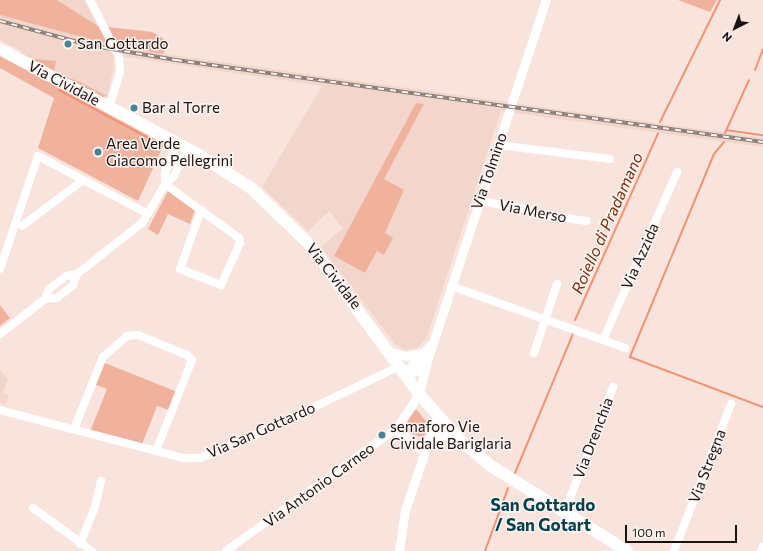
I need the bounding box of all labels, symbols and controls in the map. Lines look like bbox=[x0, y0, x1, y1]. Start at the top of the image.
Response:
north arrow bbox=[715, 8, 755, 48]
text: N bbox=[719, 30, 734, 45]
place label: San Gottardo bbox=[77, 35, 168, 53]
marker: San Gottardo bbox=[62, 38, 74, 50]
street label: Via Cividale bbox=[25, 57, 103, 109]
place label: Bar al Torre bbox=[142, 99, 220, 117]
marker: Bar al Torre bbox=[129, 103, 139, 113]
street label: Via Tolmino bbox=[467, 130, 511, 212]
place label: Area Verde Giacomo Pellegrini bbox=[106, 134, 233, 169]
marker: Area Verde Giacomo Pellegrini bbox=[93, 147, 103, 157]
water label: Roiello di Pradamano bbox=[567, 149, 647, 297]
street label: Via Merso bbox=[498, 196, 568, 226]
street label: Via Azzida bbox=[617, 220, 663, 292]
street label: Via Cividale bbox=[303, 239, 365, 313]
street label: Via Drenchia bbox=[569, 395, 617, 481]
street label: Via San Gottardo bbox=[204, 398, 318, 462]
place label: semaforo Vie Cividale Bariglaria bbox=[390, 417, 512, 452]
street label: Via Stregna bbox=[685, 426, 729, 506]
marker: semaforo Vie Cividale Bariglaria bbox=[377, 430, 387, 440]
street label: Via Antonio Carneo bbox=[260, 439, 378, 531]
district label: San Gottardo / San Gotart bbox=[491, 495, 595, 535]
scale bar bbox=[627, 517, 739, 543]
text: 100 m bbox=[632, 525, 666, 539]

